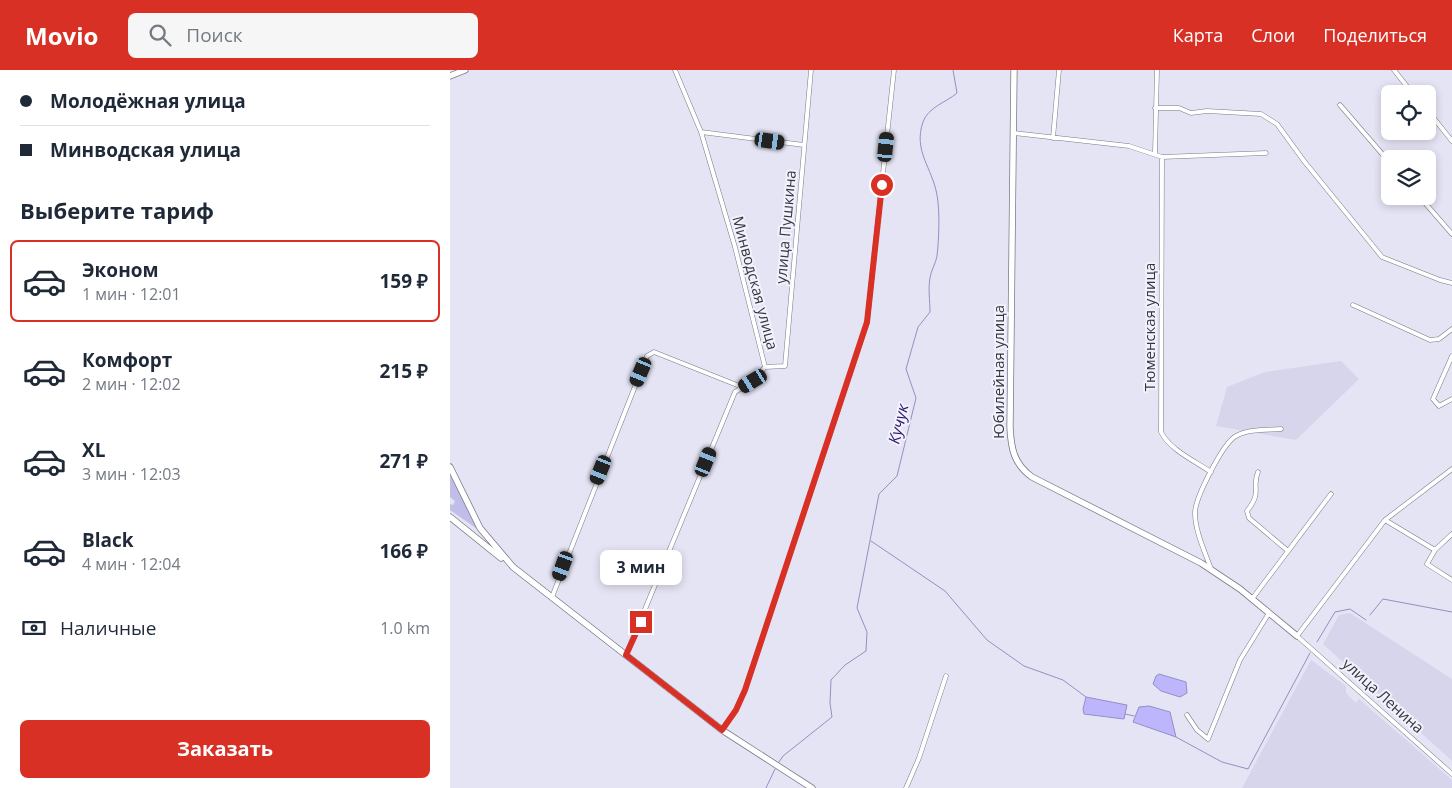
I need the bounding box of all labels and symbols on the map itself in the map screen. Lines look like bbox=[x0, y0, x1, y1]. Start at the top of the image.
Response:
car bbox=[754, 131, 785, 151]
car bbox=[876, 131, 895, 163]
street label: улица Пушкина bbox=[770, 169, 800, 285]
route start bbox=[871, 174, 893, 196]
street label: Минводская улица bbox=[728, 214, 783, 352]
street label: Тюменская улица bbox=[1139, 263, 1159, 391]
street label: Юбилейная улица bbox=[988, 305, 1008, 439]
car bbox=[628, 355, 653, 389]
car bbox=[736, 367, 769, 395]
water label: Кучук bbox=[882, 401, 914, 446]
car bbox=[693, 445, 718, 479]
car bbox=[588, 453, 613, 487]
car bbox=[550, 549, 575, 583]
callout: 3 мин bbox=[600, 550, 682, 584]
route end bbox=[630, 611, 652, 633]
street label: улица Ленина bbox=[1339, 653, 1429, 737]

